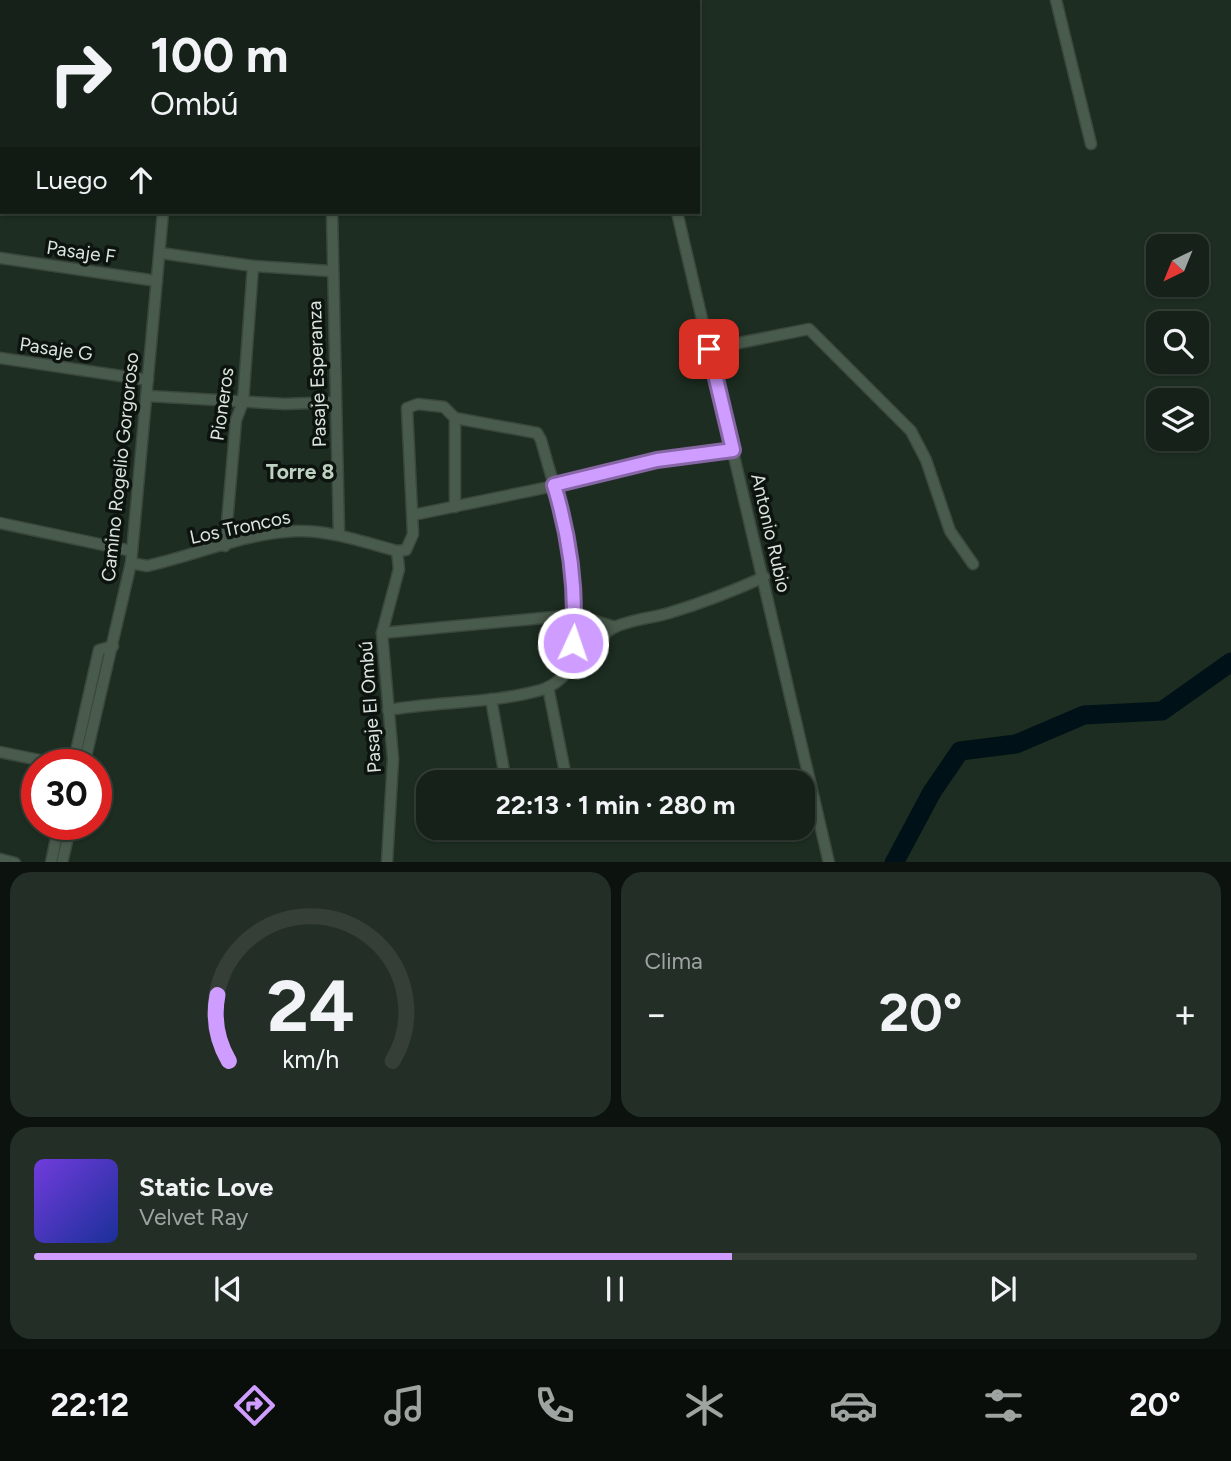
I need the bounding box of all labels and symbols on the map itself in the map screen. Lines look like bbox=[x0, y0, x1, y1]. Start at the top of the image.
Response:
north arrow bbox=[1146, 234, 1209, 298]
street label: Pasaje F bbox=[45, 236, 117, 268]
street label: Pasaje Esperanza bbox=[303, 300, 331, 448]
pin bbox=[679, 319, 739, 379]
street label: Pasaje G bbox=[18, 332, 94, 366]
street label: Camino Rogelio Gorgoroso bbox=[97, 351, 143, 583]
street label: Pioneros bbox=[205, 366, 239, 442]
district label: Torre 8 bbox=[266, 459, 334, 484]
street label: Antonio Rubio bbox=[746, 471, 796, 595]
street label: Los Troncos bbox=[188, 505, 293, 549]
position arrow bbox=[536, 606, 610, 680]
street label: Pasaje El Ombú bbox=[354, 640, 386, 774]
speed limit sign: 30 bbox=[21, 749, 112, 840]

